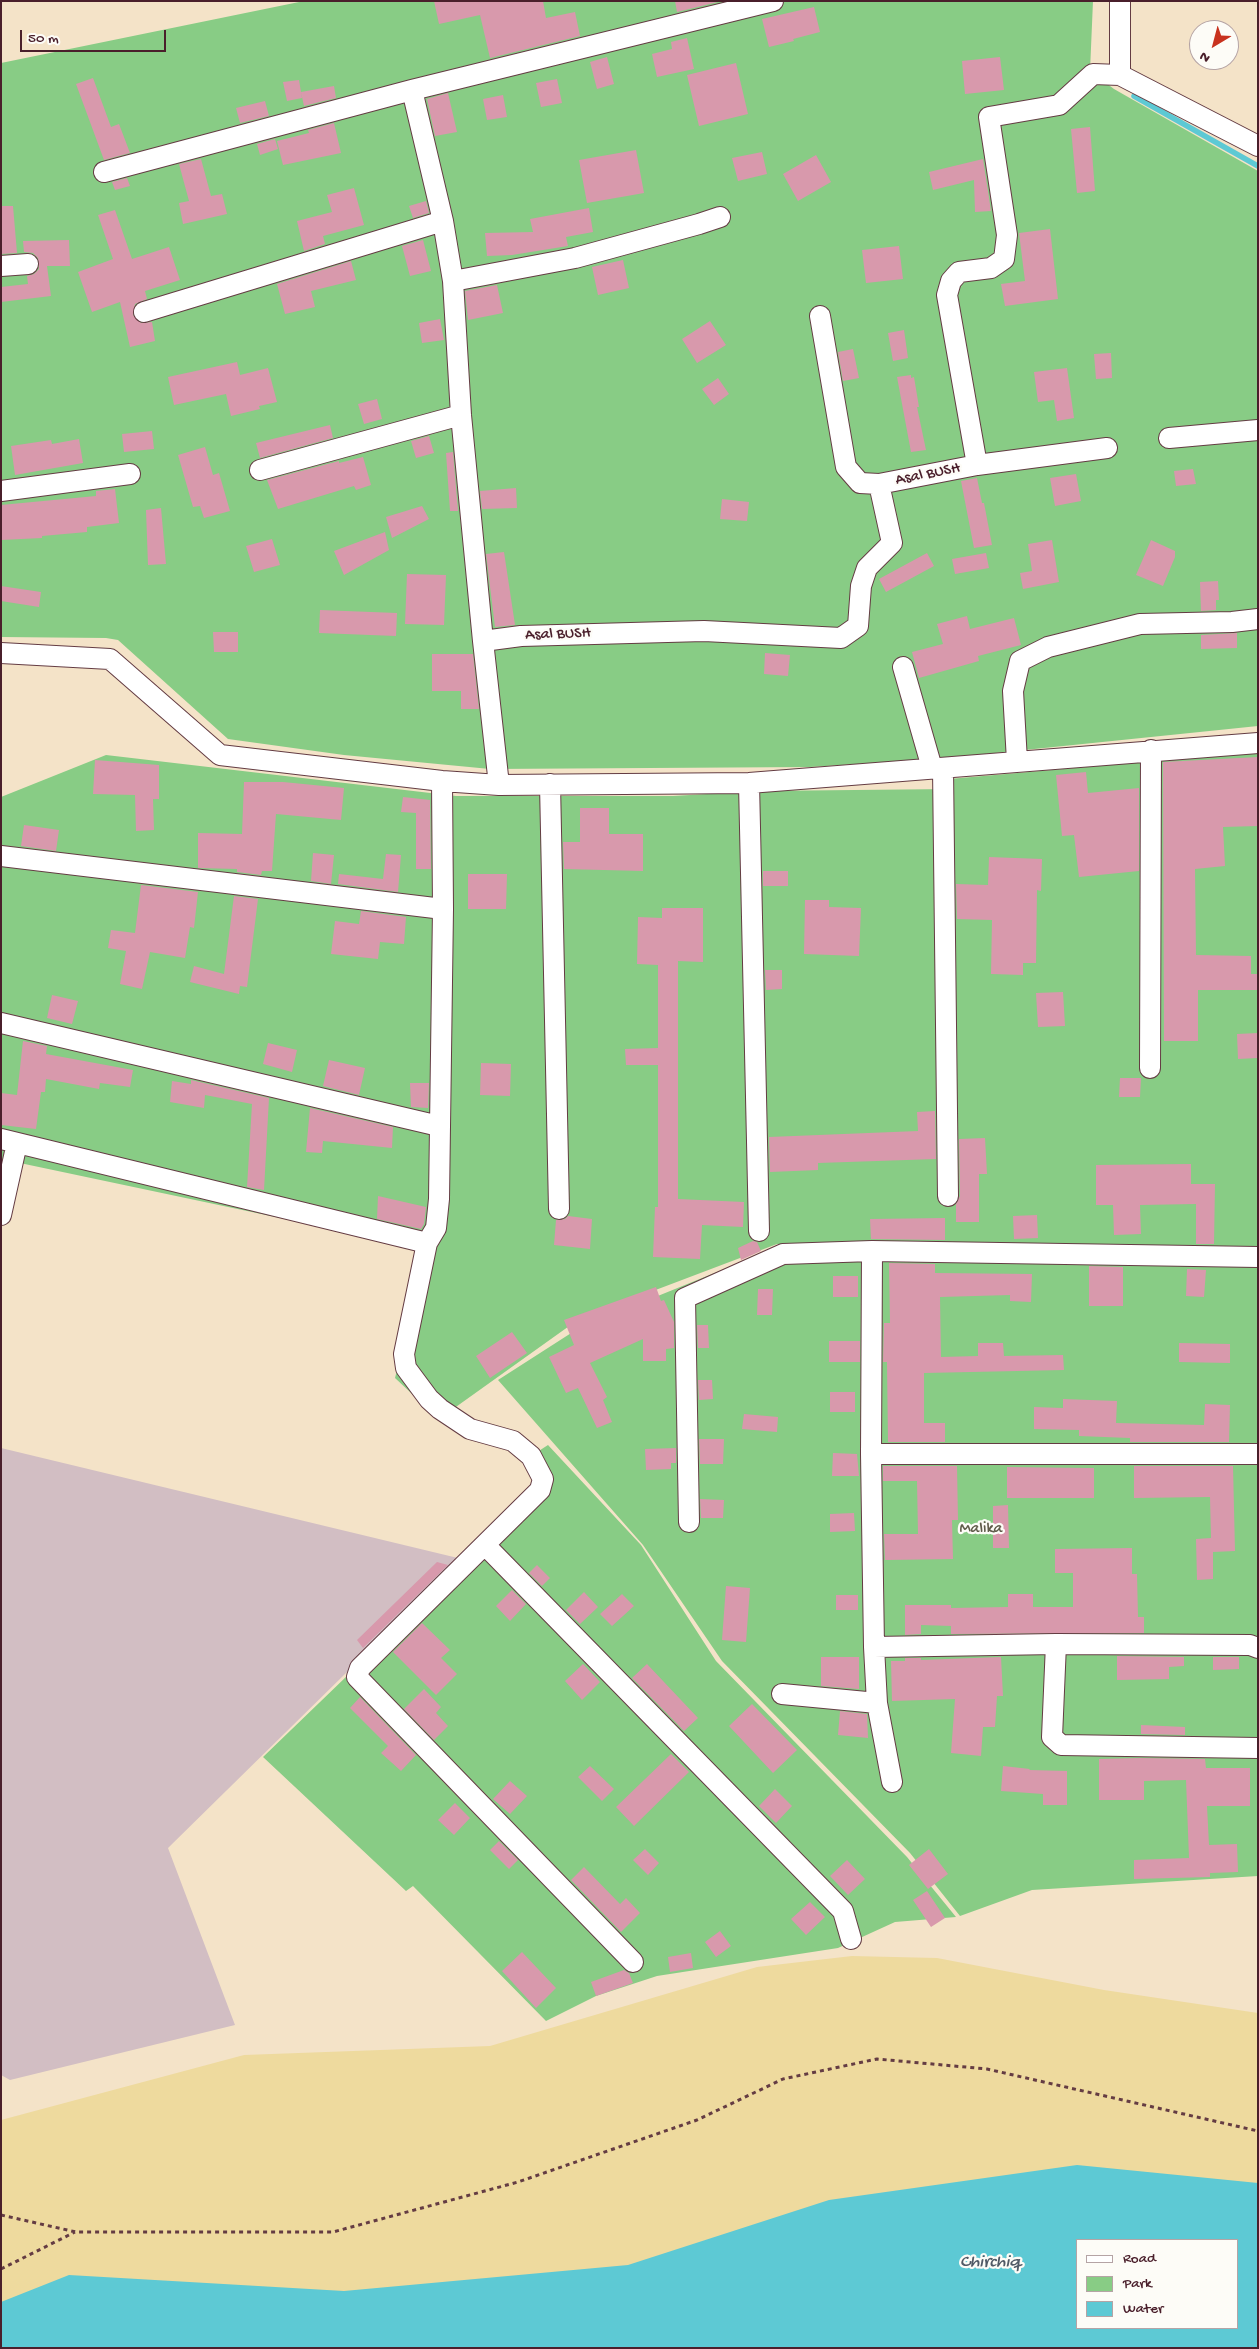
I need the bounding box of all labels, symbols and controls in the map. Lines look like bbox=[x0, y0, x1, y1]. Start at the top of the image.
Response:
scale bar bbox=[22, 20, 169, 52]
north arrow bbox=[1189, 20, 1239, 70]
text: 50 m bbox=[28, 30, 59, 48]
text: N bbox=[1197, 47, 1214, 66]
street label: Asal BUSH bbox=[894, 459, 962, 491]
street label: Asal BUSH bbox=[525, 624, 591, 646]
park label: Malika bbox=[960, 1520, 1002, 1540]
legend bbox=[1076, 2239, 1239, 2329]
text: Road bbox=[1123, 2250, 1156, 2268]
water label: Chirchiq bbox=[960, 2252, 1020, 2274]
text: Park bbox=[1123, 2275, 1152, 2293]
text: Water bbox=[1123, 2300, 1163, 2318]

